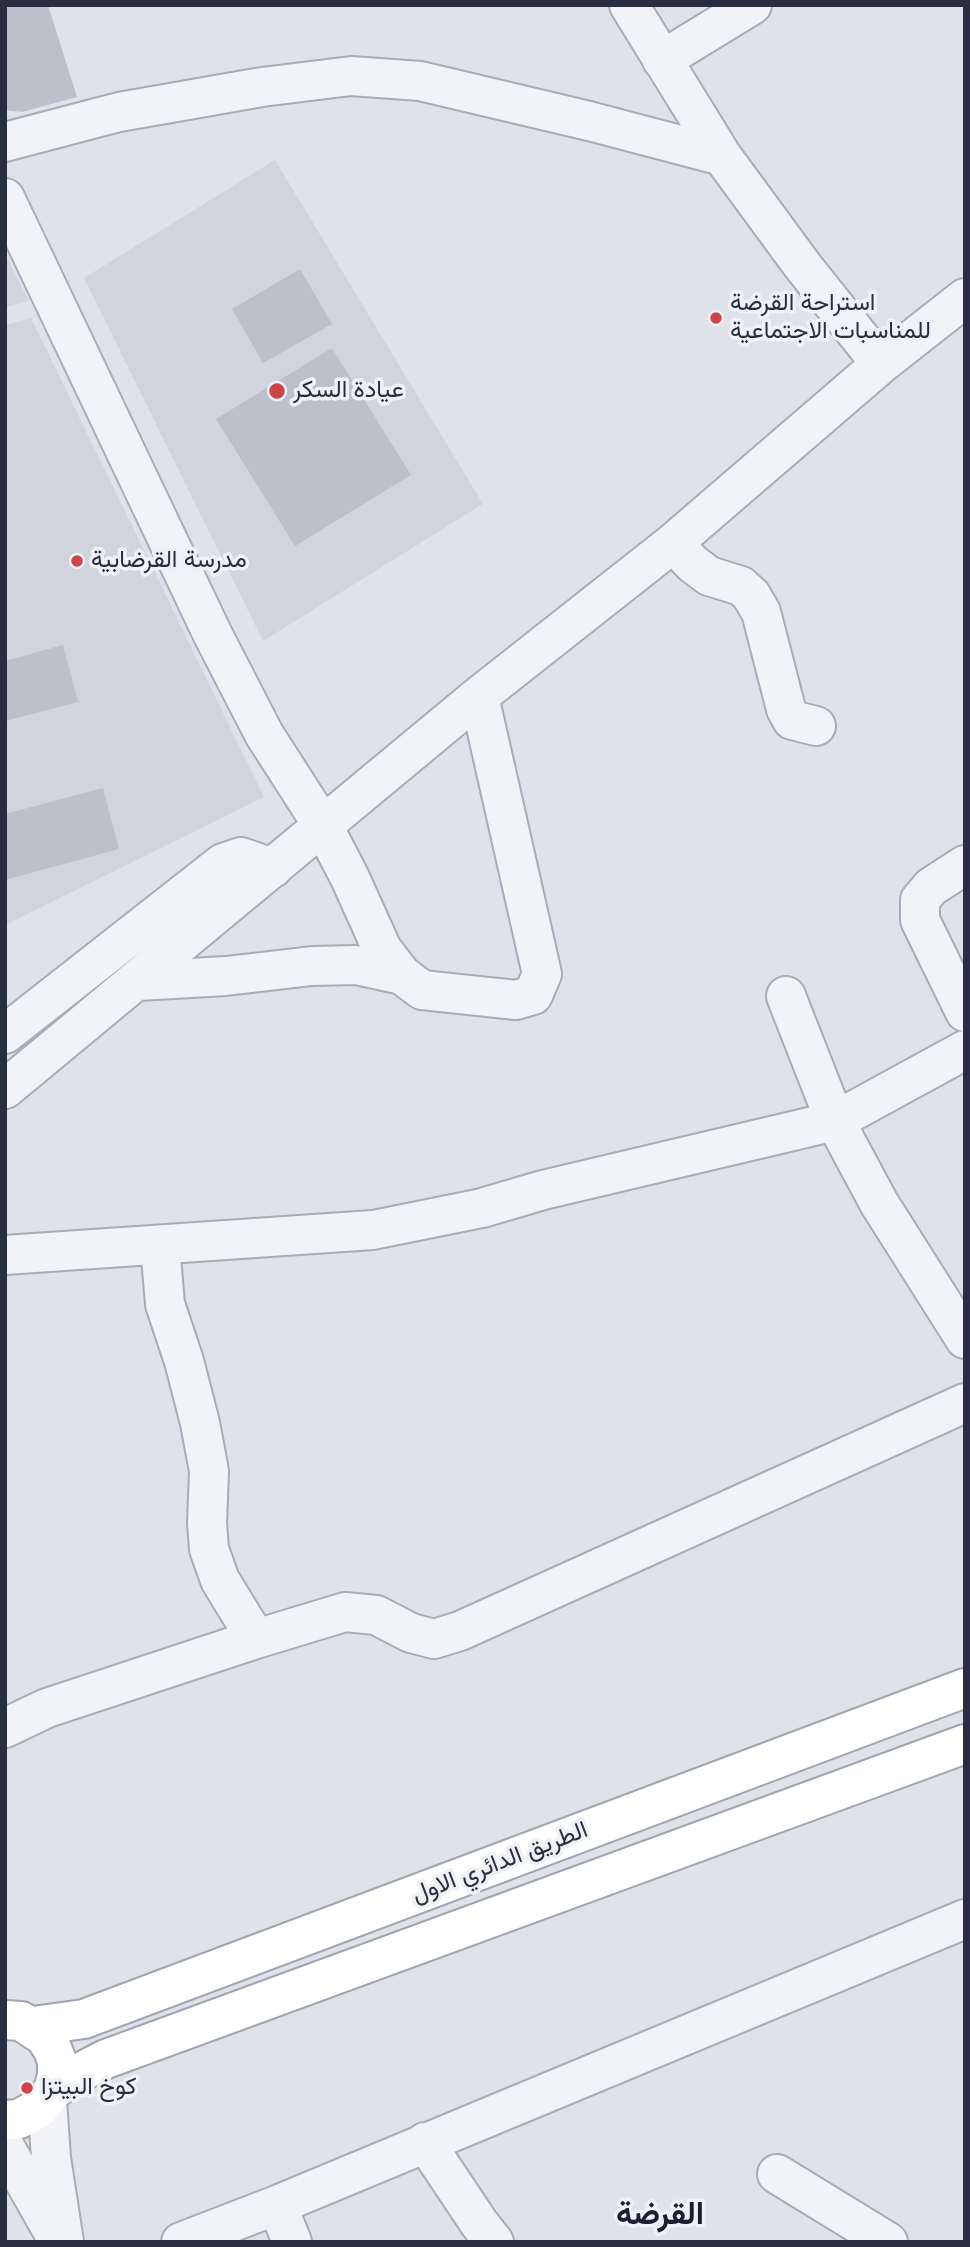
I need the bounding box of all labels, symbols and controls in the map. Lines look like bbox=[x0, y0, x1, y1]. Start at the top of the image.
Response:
place label: استراحة القرضة للمناسبات الاجتماعية bbox=[730, 290, 931, 346]
marker: استراحة القرضة للمناسبات الاجتماعية bbox=[708, 310, 724, 326]
place label: عيادة السكر bbox=[293, 377, 404, 405]
marker: عيادة السكر bbox=[267, 381, 287, 401]
place label: مدرسة القرضابية bbox=[91, 547, 247, 575]
marker: مدرسة القرضابية bbox=[69, 553, 85, 569]
street label: الطريق الدائري الاول bbox=[408, 1816, 592, 1910]
place label: كوخ البيتزا bbox=[41, 2074, 137, 2102]
marker: كوخ البيتزا bbox=[19, 2080, 35, 2096]
district label: القرضة bbox=[616, 2197, 704, 2235]

